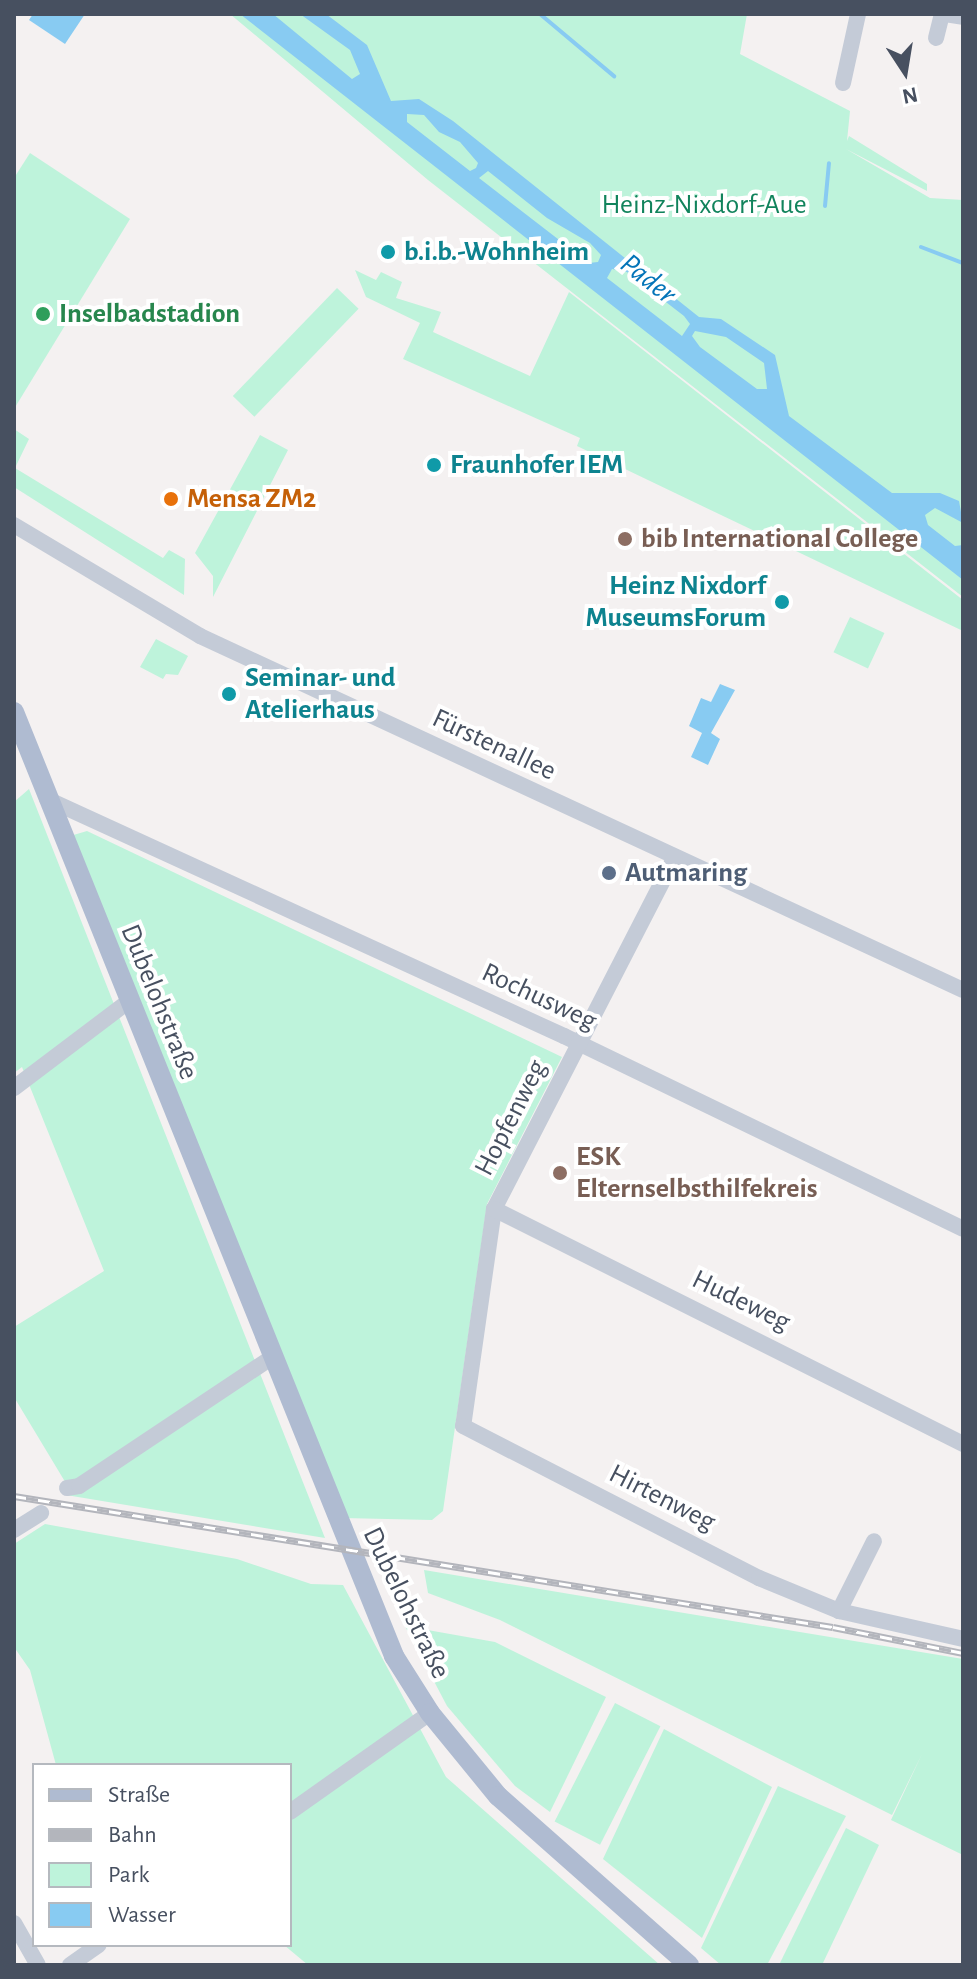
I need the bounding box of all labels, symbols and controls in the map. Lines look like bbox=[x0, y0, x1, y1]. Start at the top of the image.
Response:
north arrow bbox=[865, 32, 945, 112]
text: N bbox=[900, 83, 920, 108]
park label: Heinz-Nixdorf-Aue bbox=[601, 188, 807, 222]
place label: b.i.b.-Wohnheim bbox=[404, 235, 589, 269]
marker: b.i.b.-Wohnheim bbox=[379, 243, 397, 261]
water label: Pader bbox=[613, 246, 683, 312]
place label: Inselbadstadion bbox=[59, 297, 240, 331]
marker: Inselbadstadion bbox=[34, 305, 52, 323]
place label: Fraunhofer IEM bbox=[450, 448, 623, 482]
marker: Fraunhofer IEM bbox=[425, 456, 443, 474]
place label: Mensa ZM2 bbox=[187, 482, 316, 516]
marker: Mensa ZM2 bbox=[162, 490, 180, 508]
place label: bib International College bbox=[641, 522, 918, 556]
marker: bib International College bbox=[616, 530, 634, 548]
place label: Heinz Nixdorf MuseumsForum bbox=[586, 569, 766, 635]
marker: Heinz Nixdorf MuseumsForum bbox=[773, 593, 791, 611]
place label: Seminar- und Atelierhaus bbox=[245, 661, 395, 727]
marker: Seminar- und Atelierhaus bbox=[220, 685, 238, 703]
street label: Fürstenallee bbox=[427, 702, 561, 788]
place label: Autmaring bbox=[625, 856, 747, 890]
marker: Autmaring bbox=[600, 864, 618, 882]
street label: Dubelohstraße bbox=[113, 920, 205, 1084]
street label: Rochusweg bbox=[476, 956, 602, 1038]
street label: Hopfenweg bbox=[468, 1054, 554, 1182]
place label: ESK Elternselbsthilfekreis bbox=[576, 1140, 817, 1206]
marker: ESK Elternselbsthilfekreis bbox=[551, 1164, 569, 1182]
street label: Hudeweg bbox=[686, 1263, 796, 1339]
street label: Hirtenweg bbox=[603, 1457, 721, 1539]
street label: Dubelohstraße bbox=[355, 1522, 457, 1684]
legend bbox=[32, 1763, 292, 1947]
text: Straße bbox=[108, 1783, 170, 1807]
text: Bahn bbox=[108, 1823, 157, 1847]
text: Park bbox=[108, 1863, 149, 1887]
text: Wasser bbox=[108, 1903, 176, 1927]

